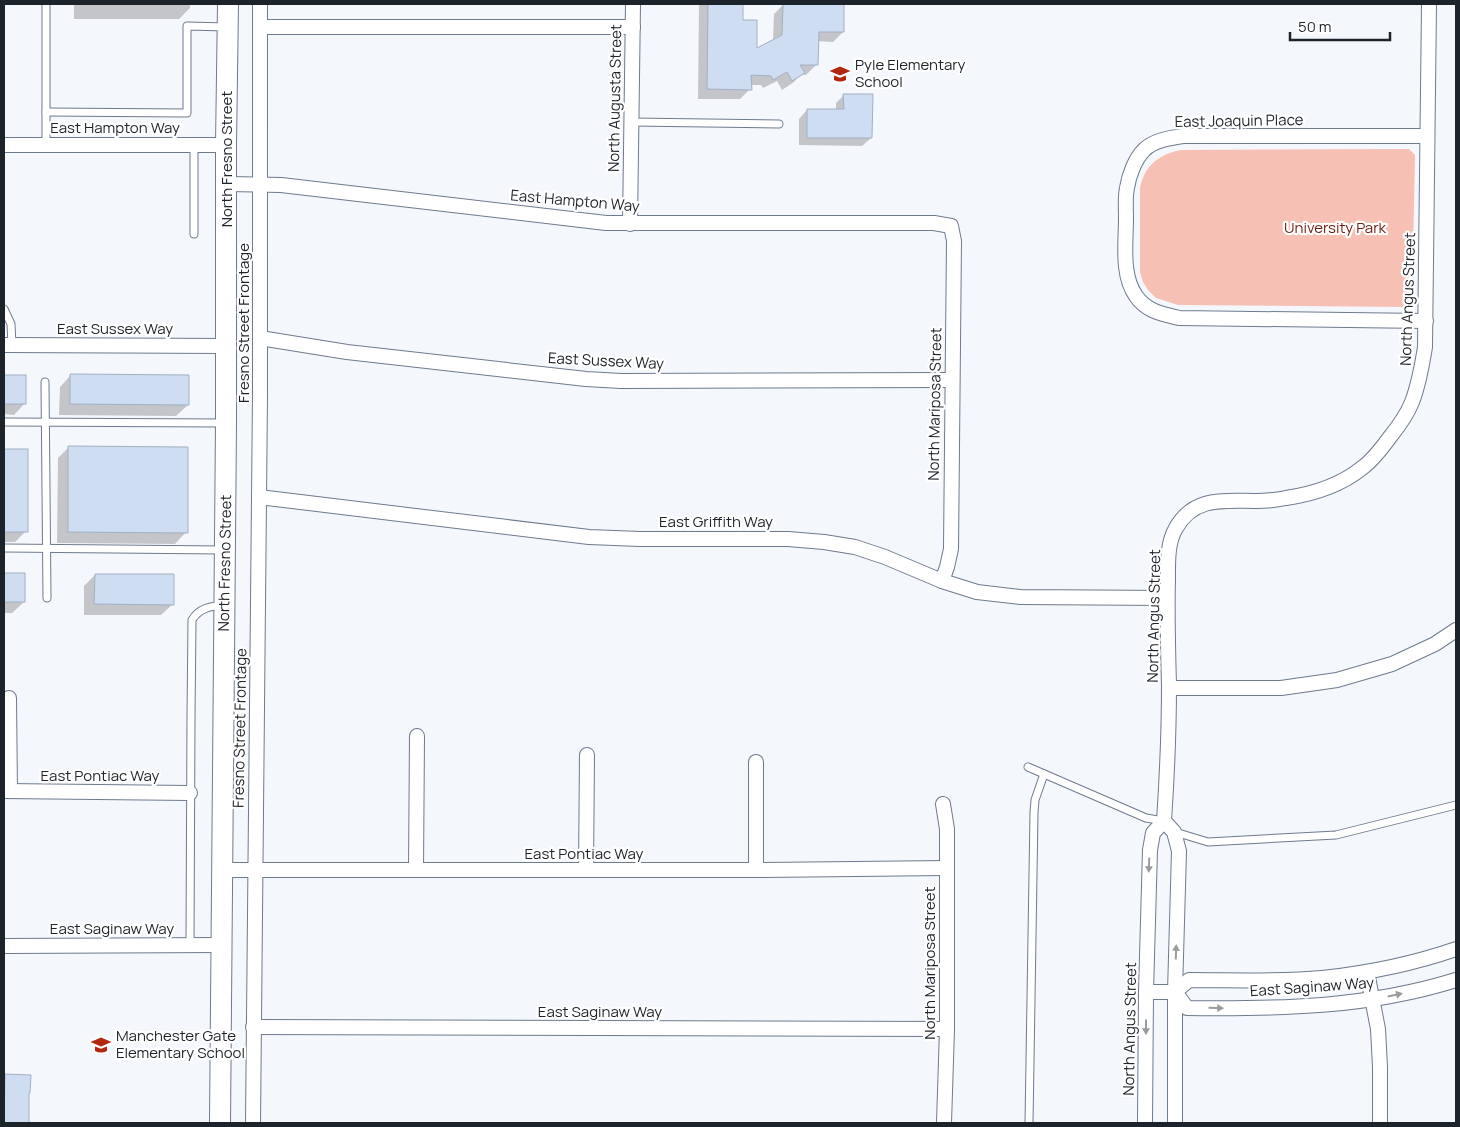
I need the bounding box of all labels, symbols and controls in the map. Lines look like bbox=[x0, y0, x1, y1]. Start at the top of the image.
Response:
scale bar bbox=[1290, 10, 1390, 42]
text: 50 m bbox=[1298, 16, 1332, 37]
street label: North Augusta Street bbox=[603, 24, 626, 172]
place label: Pyle Elementary School bbox=[855, 54, 966, 92]
school or university icon: Pyle Elementary School bbox=[829, 63, 851, 85]
street label: North Fresno Street bbox=[216, 91, 237, 227]
street label: East Joaquin Place bbox=[1174, 109, 1304, 132]
street label: East Hampton Way bbox=[50, 117, 180, 138]
street label: East Hampton Way bbox=[510, 184, 641, 217]
park label: University Park bbox=[1284, 217, 1387, 238]
street label: North Angus Street bbox=[1395, 232, 1420, 366]
street label: Fresno Street Frontage bbox=[233, 243, 254, 403]
street label: East Sussex Way bbox=[57, 318, 173, 339]
street label: North Mariposa Street bbox=[923, 327, 946, 481]
street label: East Sussex Way bbox=[547, 347, 665, 374]
street label: North Fresno Street bbox=[213, 494, 236, 632]
street label: East Griffith Way bbox=[659, 511, 773, 532]
street label: North Angus Street bbox=[1142, 549, 1165, 683]
street label: Fresno Street Frontage bbox=[228, 648, 251, 808]
street label: East Pontiac Way bbox=[41, 765, 160, 786]
street label: East Pontiac Way bbox=[525, 843, 644, 864]
one-way arrow bbox=[1145, 857, 1153, 873]
street label: North Mariposa Street bbox=[919, 886, 940, 1040]
street label: East Saginaw Way bbox=[50, 918, 174, 939]
one-way arrow bbox=[1172, 944, 1180, 960]
street label: North Angus Street bbox=[1118, 962, 1141, 1096]
street label: East Saginaw Way bbox=[1249, 972, 1375, 1001]
one-way arrow bbox=[1387, 991, 1402, 999]
street label: East Saginaw Way bbox=[538, 1001, 662, 1022]
one-way arrow bbox=[1208, 1004, 1224, 1012]
one-way arrow bbox=[1142, 1019, 1150, 1035]
place label: Manchester Gate Elementary School bbox=[116, 1025, 245, 1063]
school or university icon: Manchester Gate Elementary School bbox=[90, 1034, 112, 1056]

